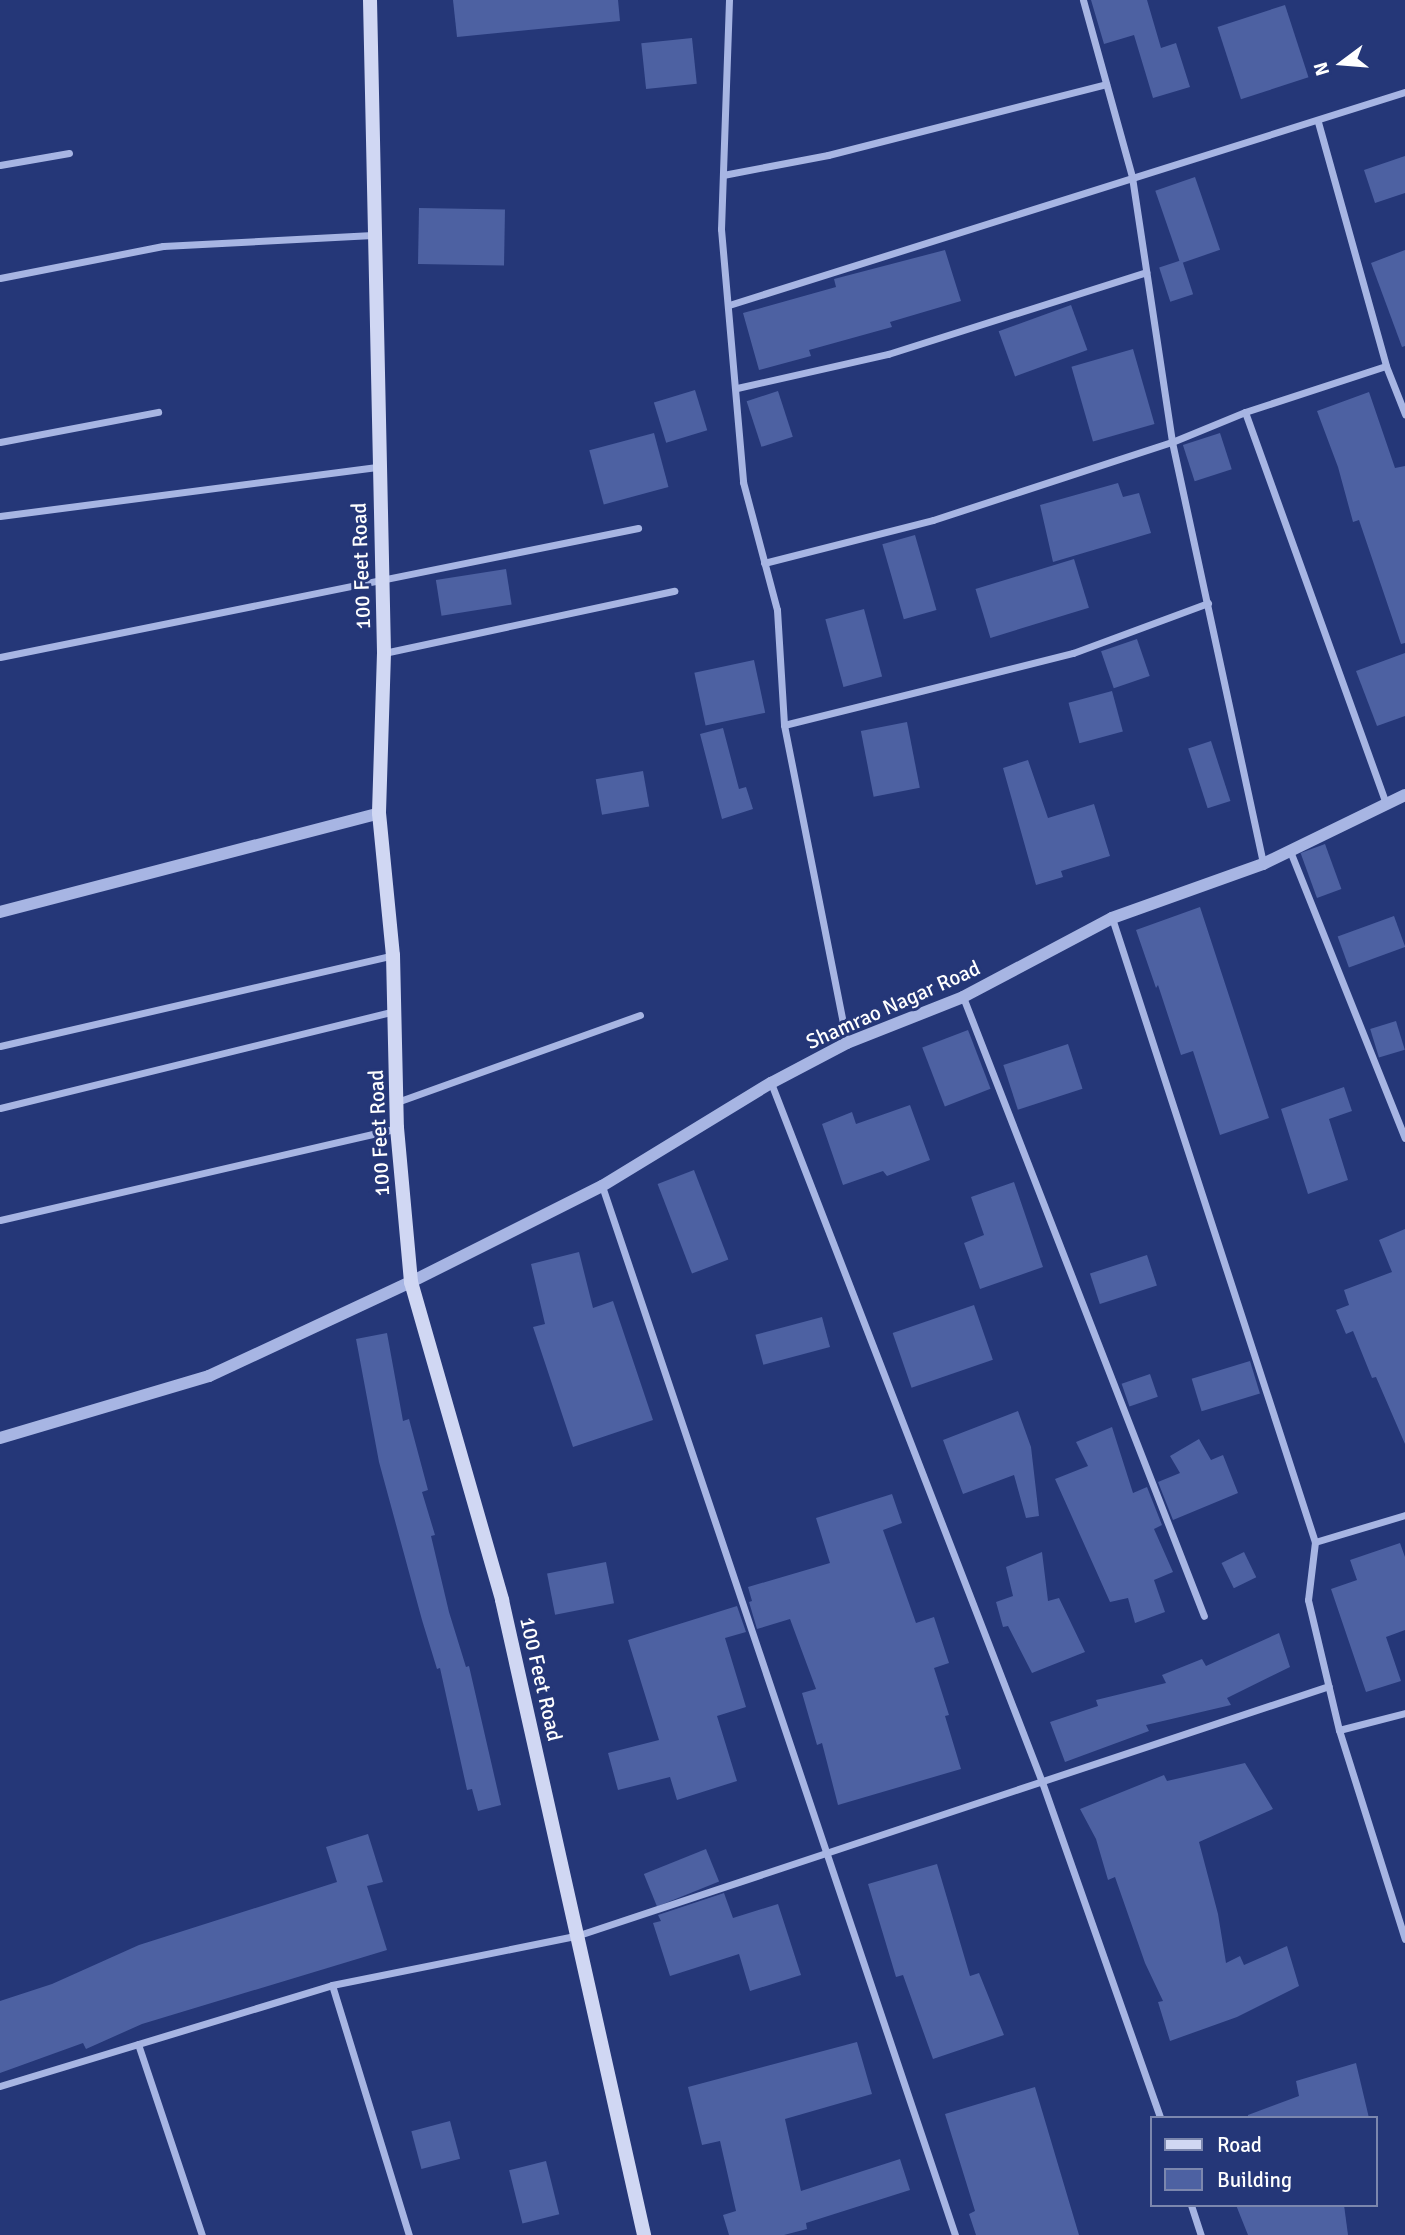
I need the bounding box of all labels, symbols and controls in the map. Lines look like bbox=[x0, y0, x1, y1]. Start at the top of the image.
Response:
north arrow bbox=[1307, 28, 1377, 98]
text: N bbox=[1308, 59, 1335, 78]
street label: 100 Feet Road bbox=[346, 502, 376, 630]
street label: Shamrao Nagar Road bbox=[802, 955, 984, 1055]
street label: 100 Feet Road bbox=[363, 1069, 395, 1197]
street label: 100 Feet Road bbox=[514, 1614, 568, 1744]
legend bbox=[1150, 2116, 1377, 2207]
text: Road bbox=[1217, 2132, 1262, 2158]
text: Building bbox=[1217, 2167, 1292, 2193]

